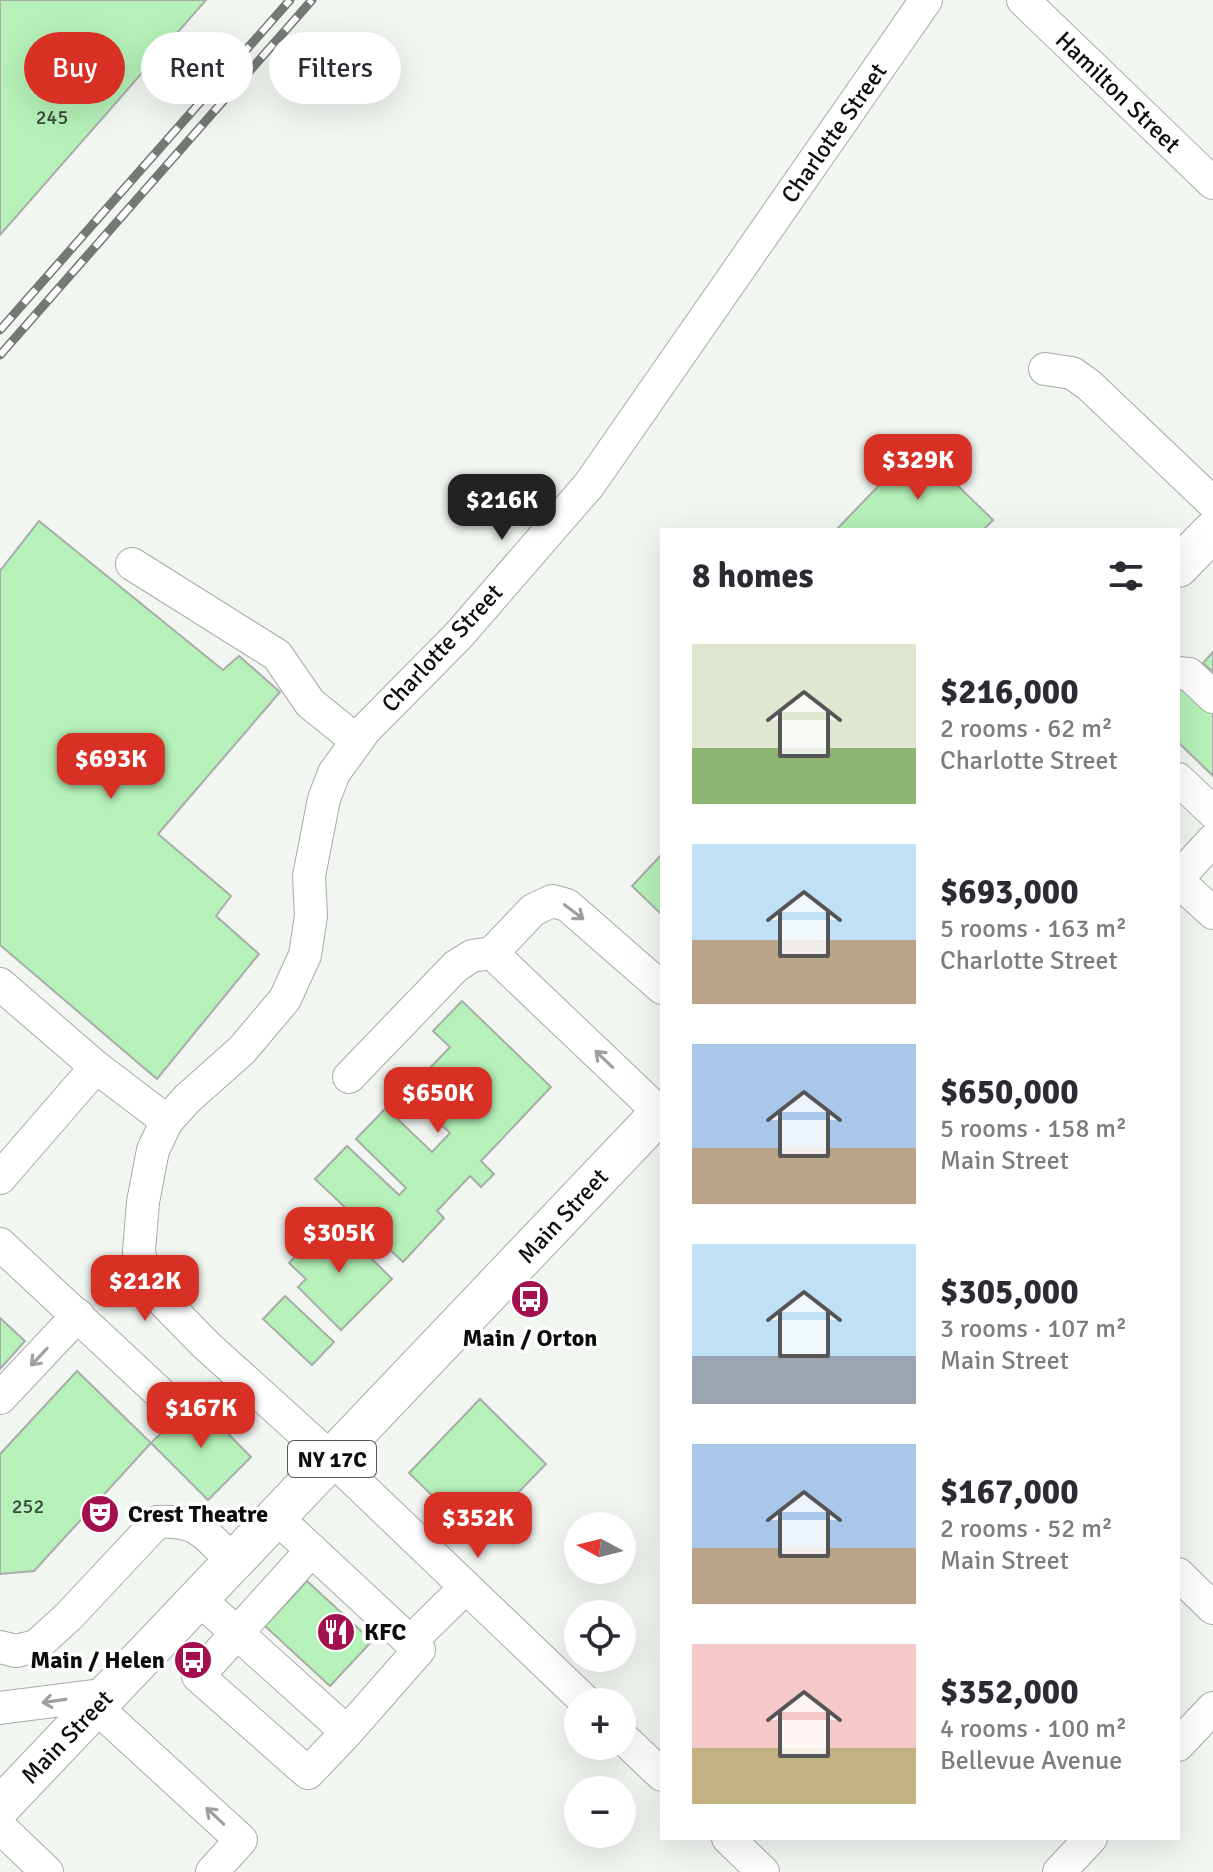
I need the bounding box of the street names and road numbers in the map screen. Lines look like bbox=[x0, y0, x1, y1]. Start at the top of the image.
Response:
street label: Hamilton Street bbox=[1049, 25, 1187, 159]
street label: Charlotte Street bbox=[775, 57, 893, 209]
street label: Charlotte Street bbox=[375, 578, 509, 718]
street label: Main Street bbox=[511, 1162, 615, 1270]
road number: NY 17C bbox=[288, 1441, 376, 1477]
street label: Main Street bbox=[15, 1684, 119, 1790]

